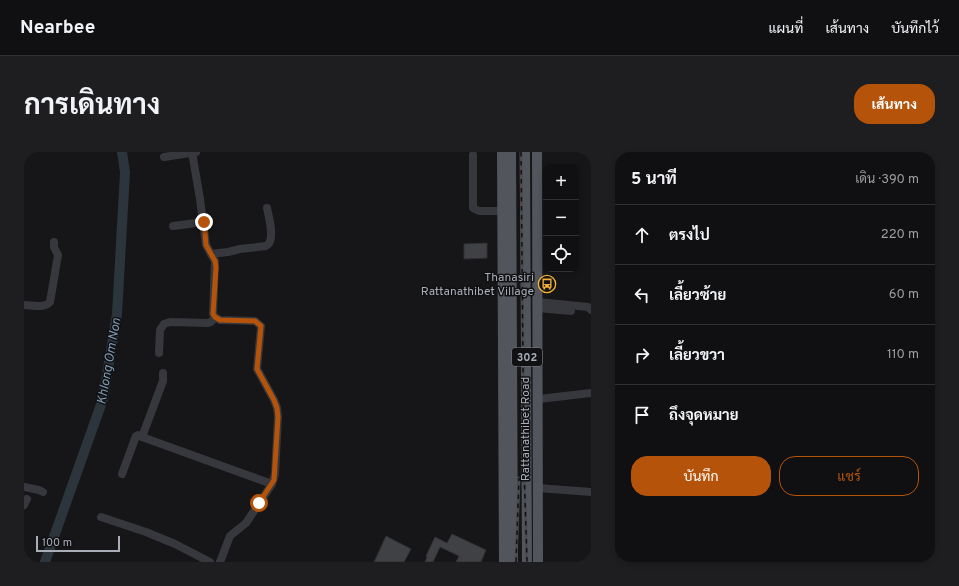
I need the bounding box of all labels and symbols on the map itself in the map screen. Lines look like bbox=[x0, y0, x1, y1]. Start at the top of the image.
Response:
route end bbox=[195, 213, 213, 231]
place label: Thanasiri Rattanathibet Village bbox=[421, 270, 534, 300]
bus stop icon: Thanasiri Rattanathibet Village bbox=[537, 274, 557, 294]
water label: Khlong Om Non bbox=[94, 317, 125, 406]
road number: 302 bbox=[512, 348, 542, 366]
street label: Rattanathibet Road bbox=[518, 377, 534, 481]
route start bbox=[250, 494, 268, 512]
scale bar bbox=[36, 534, 120, 553]

